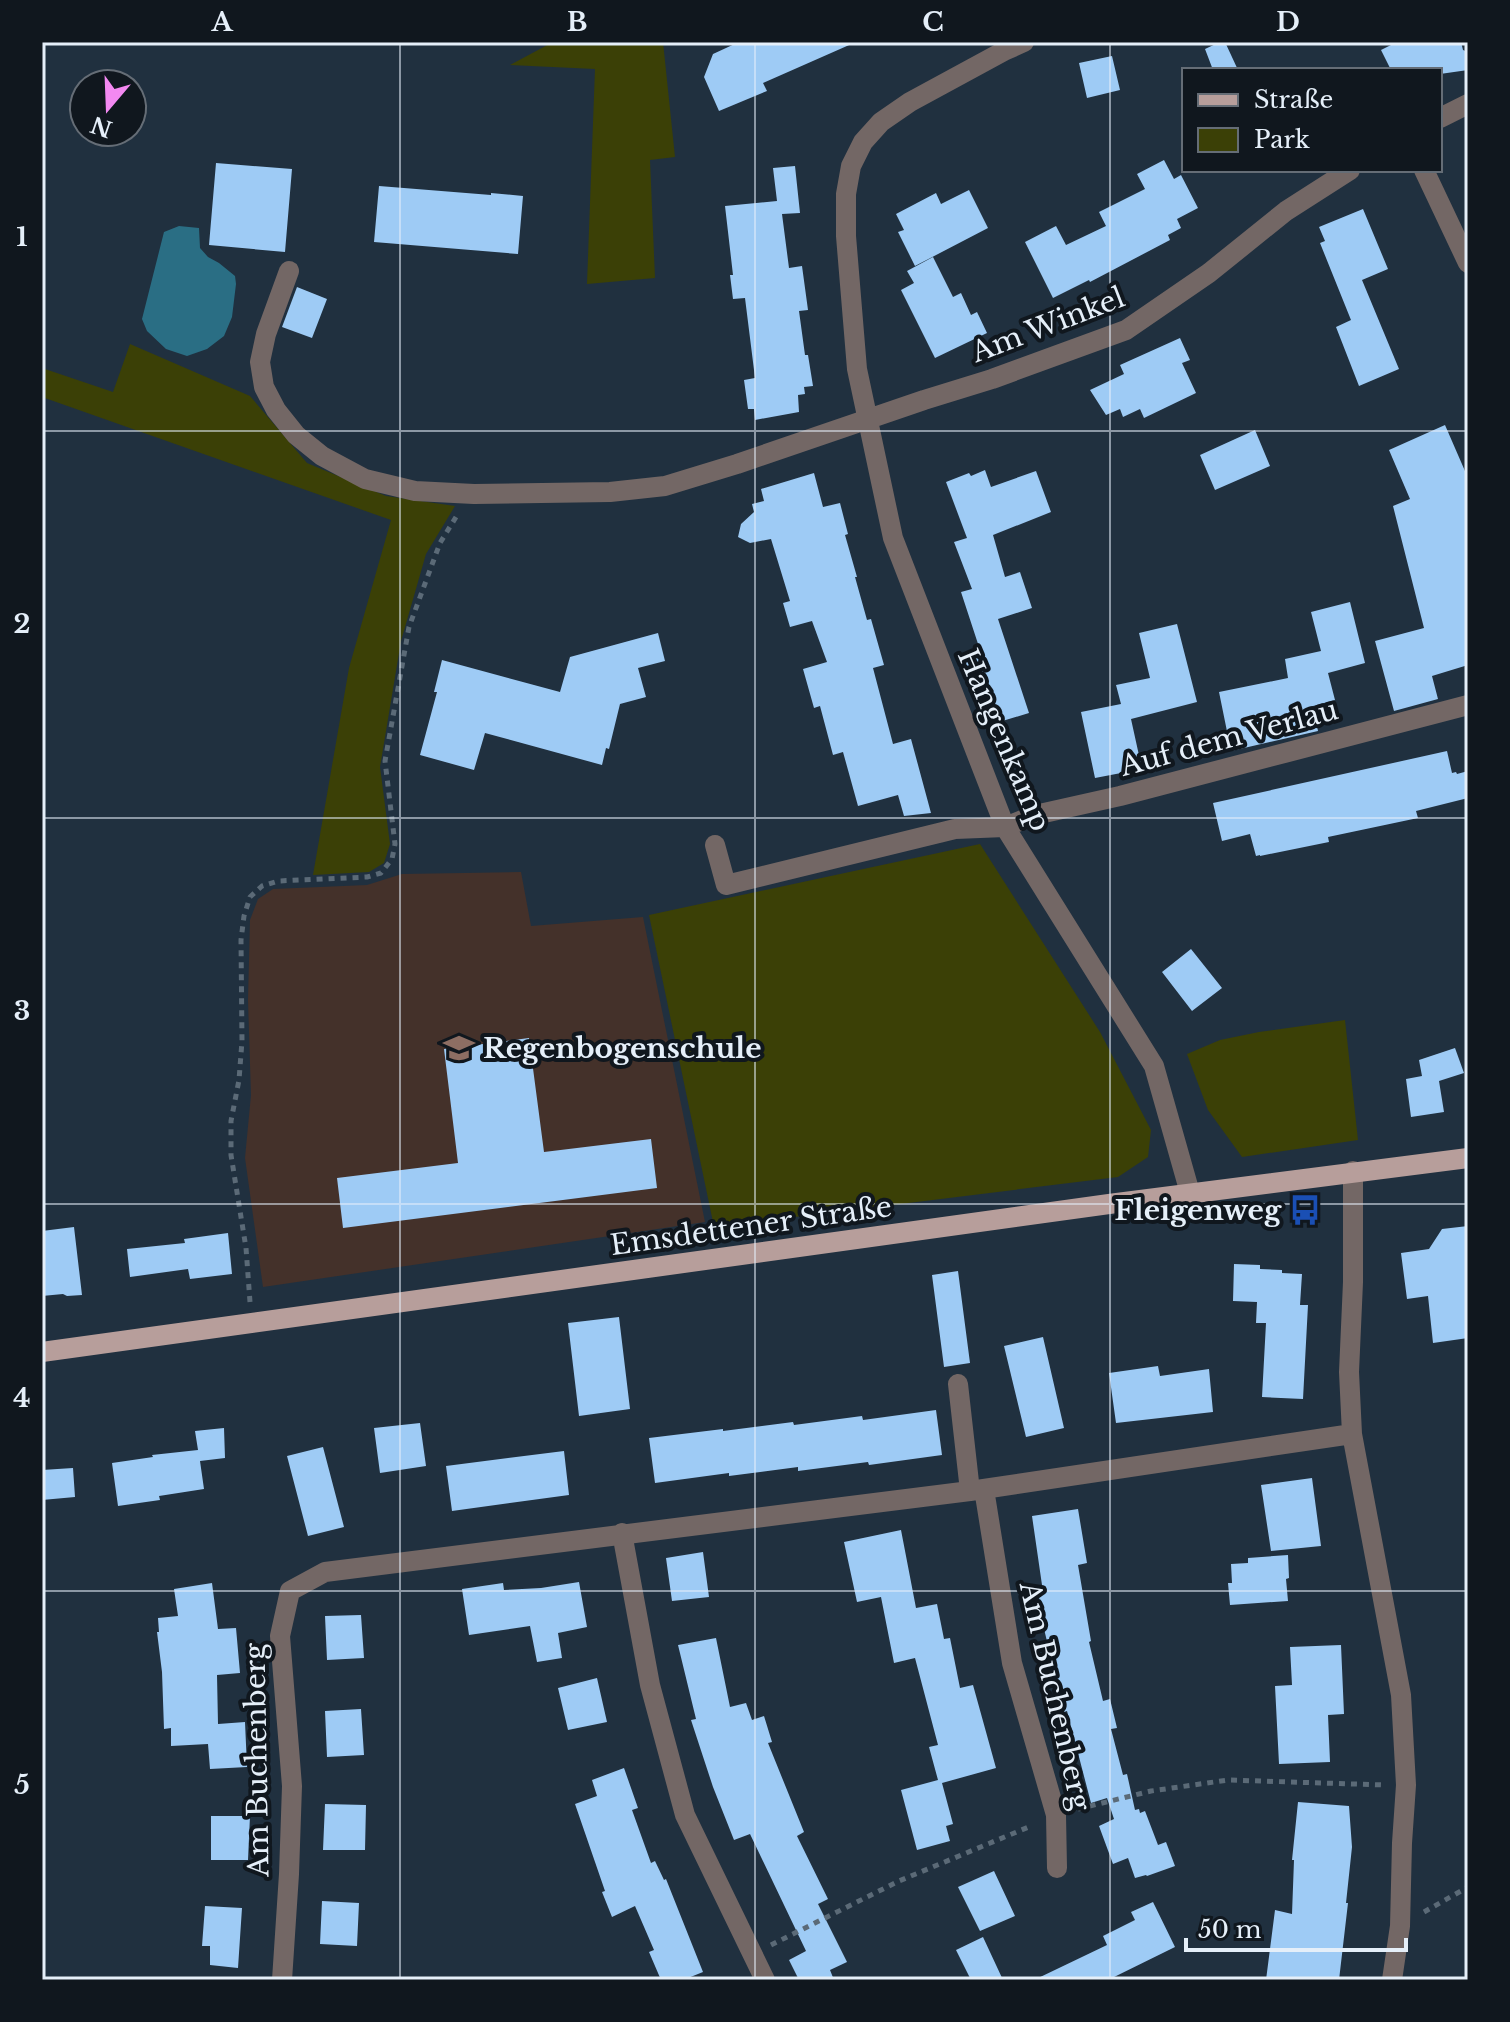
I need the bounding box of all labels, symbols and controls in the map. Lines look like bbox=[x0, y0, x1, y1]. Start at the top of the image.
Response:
text: A bbox=[210, 6, 233, 38]
text: B bbox=[567, 6, 587, 38]
text: C bbox=[922, 6, 944, 38]
text: D bbox=[1276, 6, 1300, 38]
north arrow bbox=[68, 68, 148, 148]
legend bbox=[1182, 68, 1442, 172]
text: Straße bbox=[1254, 85, 1333, 114]
text: N bbox=[87, 110, 116, 143]
text: Park bbox=[1254, 125, 1310, 154]
text: 1 bbox=[16, 221, 28, 253]
street label: Am Winkel bbox=[965, 280, 1130, 371]
text: 2 bbox=[14, 608, 30, 640]
street label: Hangenkamp bbox=[950, 644, 1058, 836]
street label: Auf dem Verlau bbox=[1115, 692, 1342, 784]
text: 3 bbox=[14, 995, 30, 1027]
school or university icon: Regenbogenschule bbox=[442, 1031, 476, 1065]
place label: Regenbogenschule bbox=[483, 1031, 762, 1066]
street label: Emsdettener Straße bbox=[608, 1189, 894, 1263]
place label: Fleigenweg bbox=[1114, 1193, 1282, 1228]
bus stop icon: Fleigenweg bbox=[1288, 1193, 1322, 1227]
text: 4 bbox=[13, 1382, 31, 1414]
street label: Am Buchenberg bbox=[1011, 1577, 1099, 1815]
street label: Am Buchenberg bbox=[237, 1642, 277, 1878]
text: 5 bbox=[14, 1769, 30, 1801]
scale bar bbox=[1186, 1902, 1406, 1952]
text: 50 m bbox=[1198, 1915, 1262, 1944]

